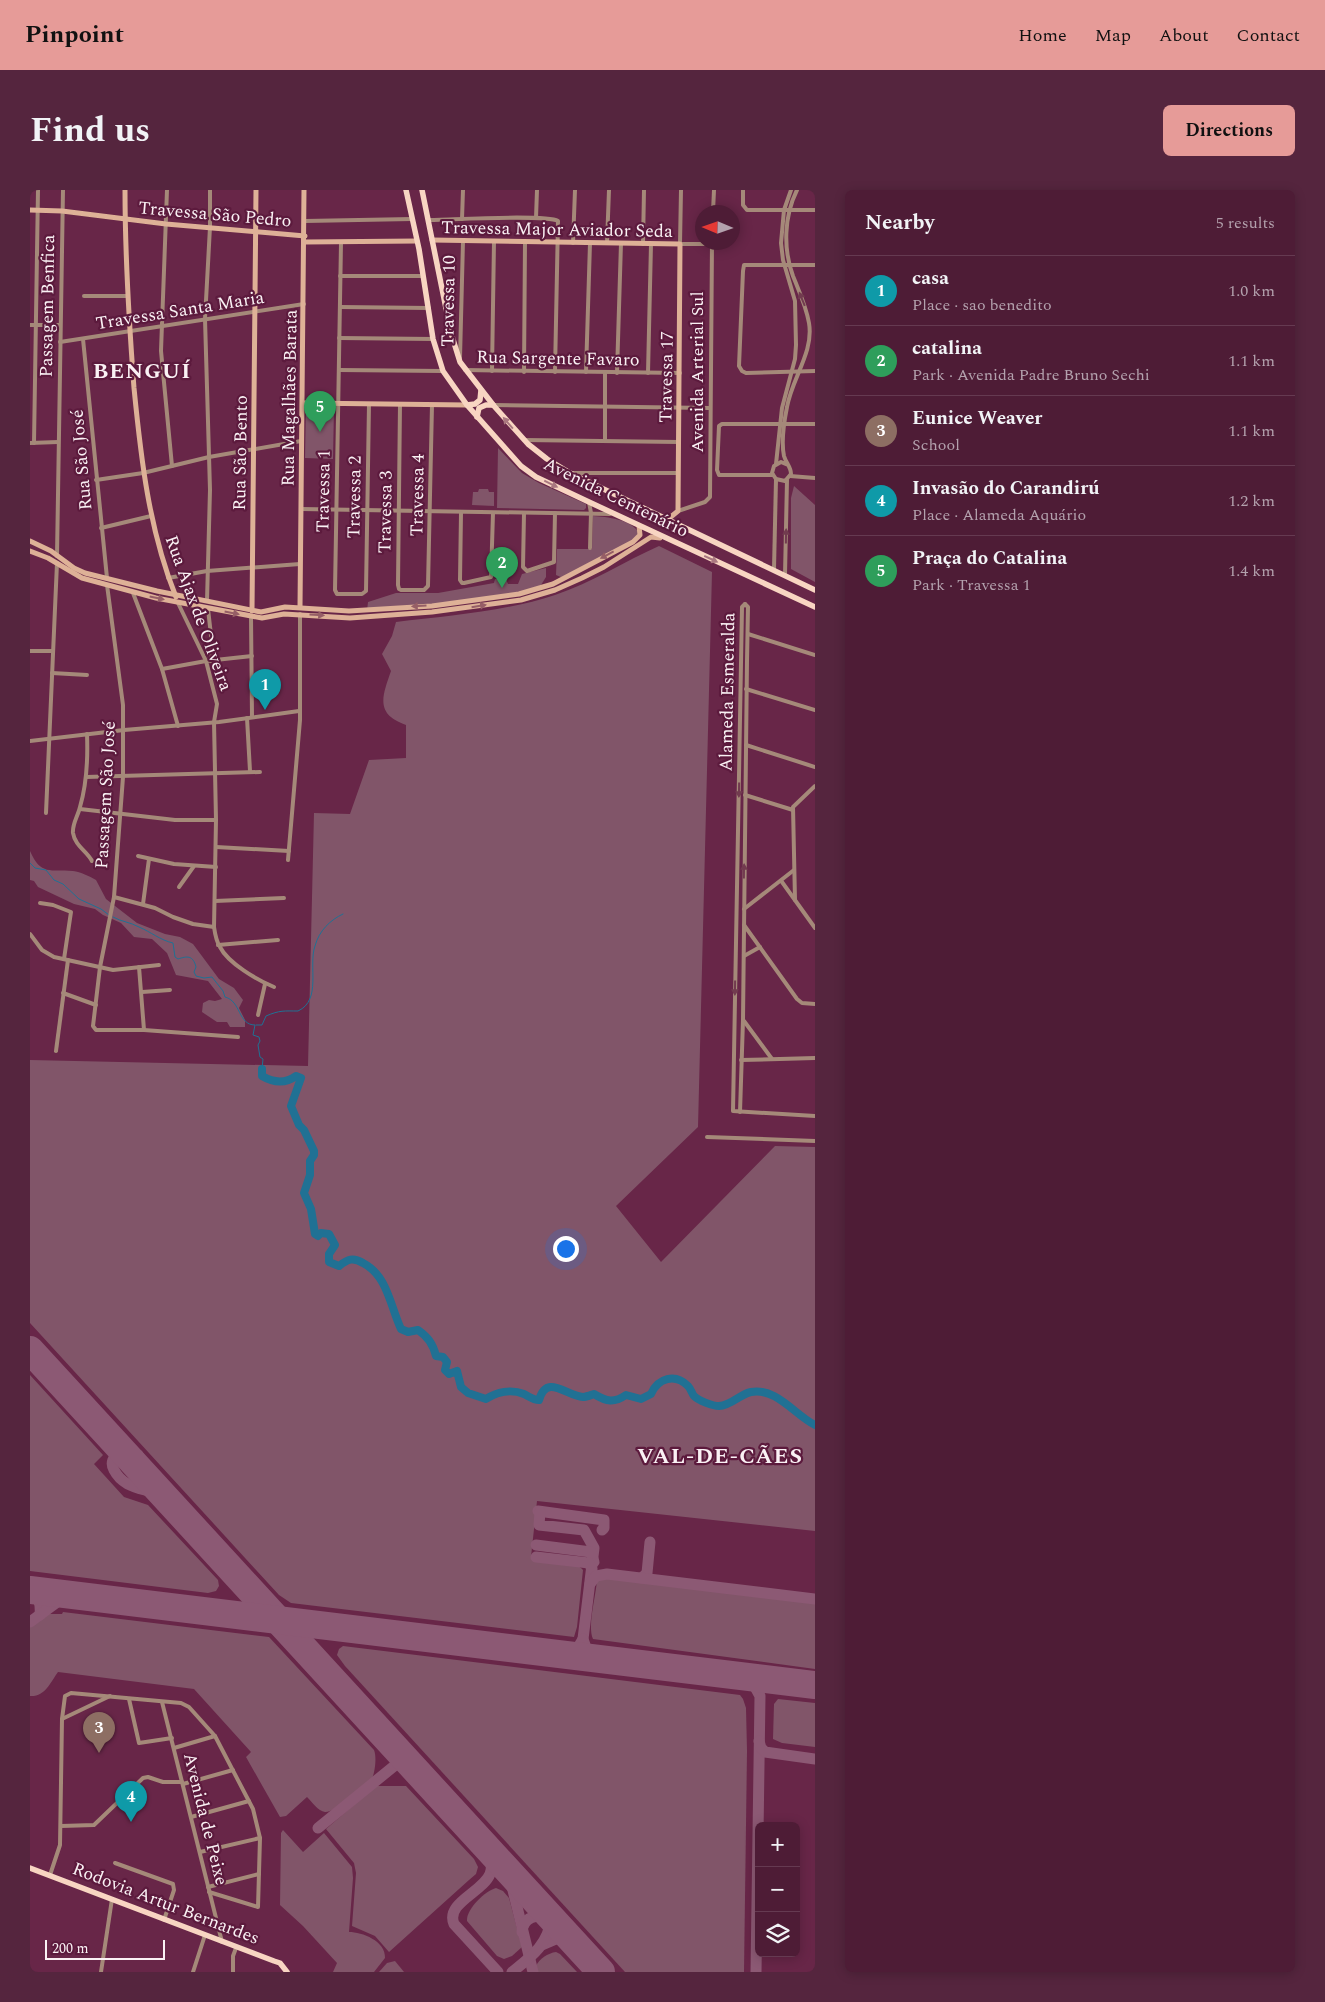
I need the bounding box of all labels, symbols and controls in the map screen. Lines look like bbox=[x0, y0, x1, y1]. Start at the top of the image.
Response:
text: Pinpoint bbox=[25, 17, 124, 53]
text: Home bbox=[1018, 22, 1067, 49]
text: Map bbox=[1095, 22, 1131, 49]
text: About bbox=[1159, 22, 1209, 49]
text: Contact bbox=[1237, 22, 1300, 49]
text: Find us bbox=[30, 104, 150, 157]
button: Directions bbox=[1163, 105, 1295, 156]
street label: Travessa São Pedro bbox=[137, 194, 293, 235]
north arrow bbox=[695, 205, 740, 250]
text: Nearby bbox=[865, 207, 935, 239]
text: 5 results bbox=[1216, 211, 1275, 235]
street label: Travessa Major Aviador Seda bbox=[441, 214, 673, 245]
street label: Passagem Benfica bbox=[33, 234, 62, 378]
street label: Travessa 10 bbox=[434, 255, 463, 347]
text: casa bbox=[912, 264, 949, 293]
text: 1 bbox=[877, 279, 885, 303]
text: 1.0 km bbox=[1228, 279, 1275, 303]
street label: Travessa Santa Maria bbox=[94, 284, 266, 337]
street label: Avenida Arterial Sul bbox=[684, 291, 711, 453]
one-way arrow bbox=[798, 292, 806, 307]
text: Place · sao benedito bbox=[912, 293, 1052, 317]
street label: Rua Magalhães Barata bbox=[274, 309, 305, 487]
street label: Travessa 17 bbox=[652, 331, 681, 423]
text: catalina bbox=[912, 334, 982, 363]
street label: Rua Sargente Favaro bbox=[476, 344, 640, 373]
text: 2 bbox=[877, 349, 885, 373]
text: 1.1 km bbox=[1228, 349, 1275, 373]
district label: BENGUÍ bbox=[93, 355, 191, 388]
text: Park · Avenida Padre Bruno Sechi bbox=[912, 363, 1150, 387]
pin: 5 bbox=[304, 391, 336, 432]
street label: Rua São Bento bbox=[226, 395, 255, 511]
text: Eunice Weaver bbox=[912, 404, 1042, 433]
street label: Rua São José bbox=[64, 408, 99, 511]
one-way arrow bbox=[503, 416, 514, 429]
text: 3 bbox=[877, 419, 885, 443]
text: 1.1 km bbox=[1228, 419, 1275, 443]
text: School bbox=[912, 433, 960, 457]
street label: Travessa 1 bbox=[309, 449, 338, 533]
street label: Avenida Centenário bbox=[539, 451, 693, 544]
street label: Travessa 4 bbox=[403, 453, 432, 537]
street label: Travessa 2 bbox=[340, 455, 369, 539]
street label: Travessa 3 bbox=[371, 470, 400, 554]
text: Invasão do Carandirú bbox=[912, 474, 1099, 503]
one-way arrow bbox=[544, 480, 558, 488]
text: 4 bbox=[877, 489, 885, 513]
text: 1.2 km bbox=[1228, 489, 1275, 513]
text: Place · Alameda Aquário bbox=[912, 503, 1086, 527]
one-way arrow bbox=[782, 528, 790, 544]
street label: Rua Ajax de Oliveira bbox=[158, 531, 239, 695]
text: Praça do Catalina bbox=[912, 544, 1067, 573]
pin: 2 bbox=[486, 547, 518, 588]
one-way arrow bbox=[599, 551, 614, 559]
one-way arrow bbox=[704, 556, 718, 564]
text: 5 bbox=[877, 559, 885, 583]
text: 1.4 km bbox=[1228, 559, 1275, 583]
text: Park · Travessa 1 bbox=[912, 573, 1031, 597]
one-way arrow bbox=[149, 594, 164, 602]
one-way arrow bbox=[471, 602, 487, 610]
one-way arrow bbox=[410, 603, 426, 611]
one-way arrow bbox=[224, 610, 240, 618]
one-way arrow bbox=[309, 612, 325, 620]
street label: Alameda Esmeralda bbox=[713, 612, 742, 772]
pin: 1 bbox=[249, 669, 281, 710]
street label: Passagem São José bbox=[88, 720, 123, 870]
one-way arrow bbox=[735, 783, 743, 799]
one-way arrow bbox=[740, 863, 748, 879]
one-way arrow bbox=[731, 980, 739, 996]
your location bbox=[553, 1236, 579, 1262]
district label: VAL-DE-CÃES bbox=[637, 1440, 803, 1473]
pin: 3 bbox=[83, 1712, 115, 1753]
street label: Avenida de Peixe bbox=[176, 1750, 235, 1888]
pin: 4 bbox=[115, 1781, 147, 1822]
map controls bbox=[755, 1822, 800, 1957]
button: + bbox=[755, 1822, 800, 1867]
street label: Rodovia Artur Bernardes bbox=[68, 1855, 263, 1952]
button: − bbox=[755, 1867, 800, 1912]
button: layers bbox=[755, 1912, 800, 1957]
scale bar bbox=[45, 1937, 165, 1960]
text: 200 m bbox=[52, 1938, 89, 1959]

